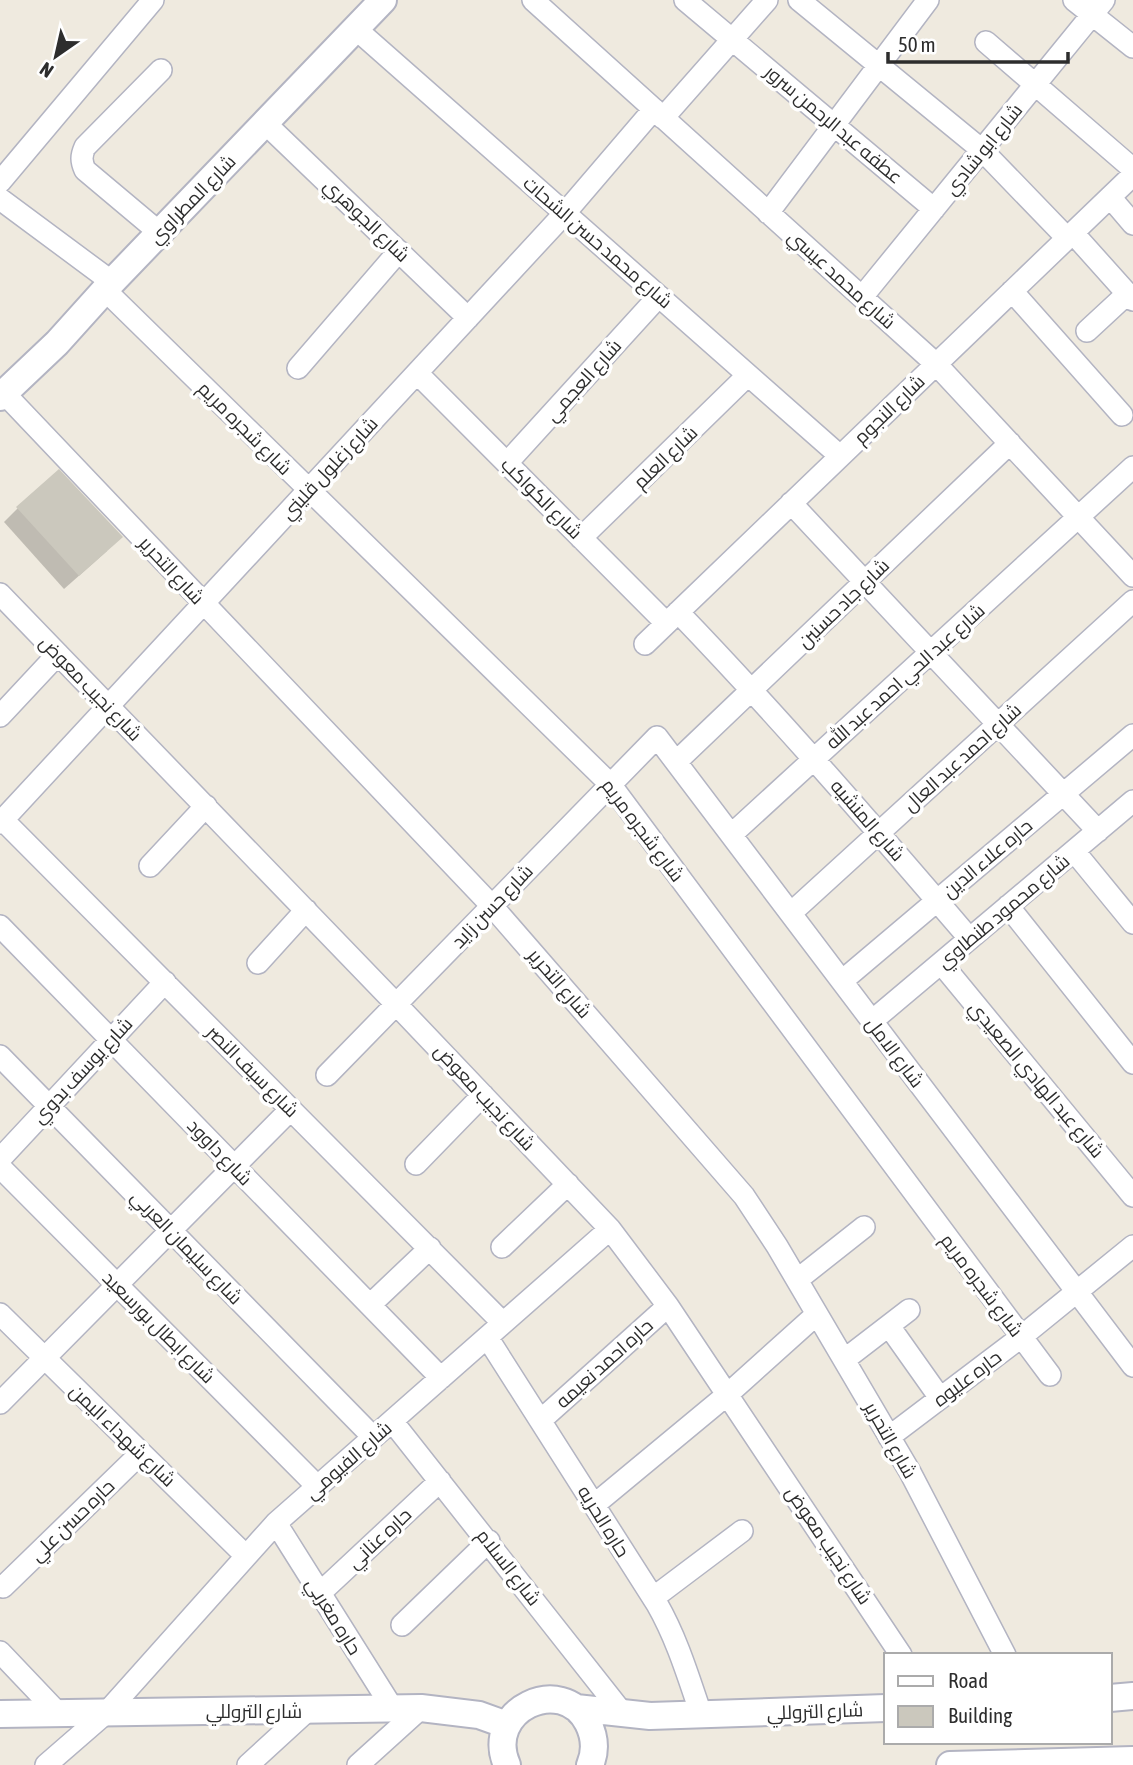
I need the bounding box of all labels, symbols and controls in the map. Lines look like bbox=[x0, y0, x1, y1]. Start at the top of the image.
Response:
north arrow bbox=[21, 21, 91, 91]
scale bar bbox=[888, 21, 1068, 65]
text: 50 m bbox=[898, 32, 936, 56]
text: N bbox=[36, 58, 57, 82]
street label: عطفه عبد الرحمن سرور bbox=[759, 59, 907, 189]
street label: شارع ابو شادي bbox=[940, 99, 1029, 201]
street label: شارع المطراوي bbox=[144, 150, 243, 251]
street label: شارع محمد حسن الشحات bbox=[517, 171, 677, 315]
street label: شارع الجوهري bbox=[317, 174, 414, 269]
street label: شارع محمد عيسي bbox=[781, 225, 900, 336]
street label: شارع العجمي bbox=[540, 334, 629, 428]
street label: شارع النجوم bbox=[849, 370, 931, 450]
street label: شارع شجره مريم bbox=[192, 377, 296, 481]
street label: شارع زغلول قليني bbox=[276, 412, 385, 526]
street label: شارع العلم bbox=[629, 421, 704, 495]
street label: شارع الكواكب bbox=[495, 453, 587, 545]
street label: شارع التحرير bbox=[132, 531, 209, 611]
street label: شارع جاد حسنين bbox=[793, 554, 895, 654]
street label: شارع عبد الحي احمد عبد الله bbox=[820, 598, 992, 756]
street label: شارع نجيب معوض bbox=[33, 631, 147, 747]
street label: شارع احمد عبد العال bbox=[899, 698, 1027, 818]
street label: شارع شجره مريم bbox=[595, 774, 689, 888]
street label: شارع المنشيه bbox=[824, 775, 909, 867]
street label: حاره علاء الدين bbox=[938, 814, 1037, 903]
street label: شارع محمود طنطاوي bbox=[933, 849, 1076, 976]
street label: شارع حسن زايد bbox=[447, 860, 539, 954]
street label: شارع التحرير bbox=[521, 943, 596, 1024]
street label: شارع عبد الهادي الصعيدي bbox=[962, 996, 1109, 1164]
street label: شارع يوسف بدوي bbox=[27, 1013, 140, 1130]
street label: شارع الامل bbox=[859, 1013, 929, 1093]
street label: شارع سيف النصر bbox=[200, 1020, 303, 1124]
street label: شارع نجيب معوض bbox=[428, 1039, 540, 1157]
street label: شارع داوود bbox=[181, 1114, 257, 1192]
street label: شارع سليمان العربي bbox=[124, 1185, 247, 1311]
street label: شارع شجره مريم bbox=[934, 1229, 1028, 1343]
street label: شارع ابطال بورسعيد bbox=[96, 1266, 220, 1390]
street label: حاره احمد نعيمه bbox=[551, 1314, 658, 1413]
street label: حاره عليوه bbox=[929, 1345, 1006, 1412]
street label: شارع شهداء اليمن bbox=[64, 1379, 180, 1493]
street label: شارع التحرير bbox=[857, 1397, 922, 1484]
street label: شارع الفيومي bbox=[300, 1416, 398, 1507]
street label: حاره حسن علي bbox=[25, 1474, 121, 1568]
street label: حاره الحريه bbox=[573, 1481, 635, 1561]
street label: شارع نجيب معوض bbox=[779, 1482, 877, 1610]
street label: حاره عناني bbox=[343, 1503, 418, 1576]
street label: شارع السلام bbox=[470, 1524, 546, 1611]
street label: حاره مغربي bbox=[298, 1573, 366, 1661]
legend bbox=[884, 1653, 1112, 1744]
text: Road bbox=[948, 1668, 988, 1692]
street label: شارع التروللي bbox=[766, 1698, 864, 1728]
street label: شارع التروللي bbox=[206, 1700, 302, 1726]
text: Building bbox=[948, 1703, 1012, 1727]

